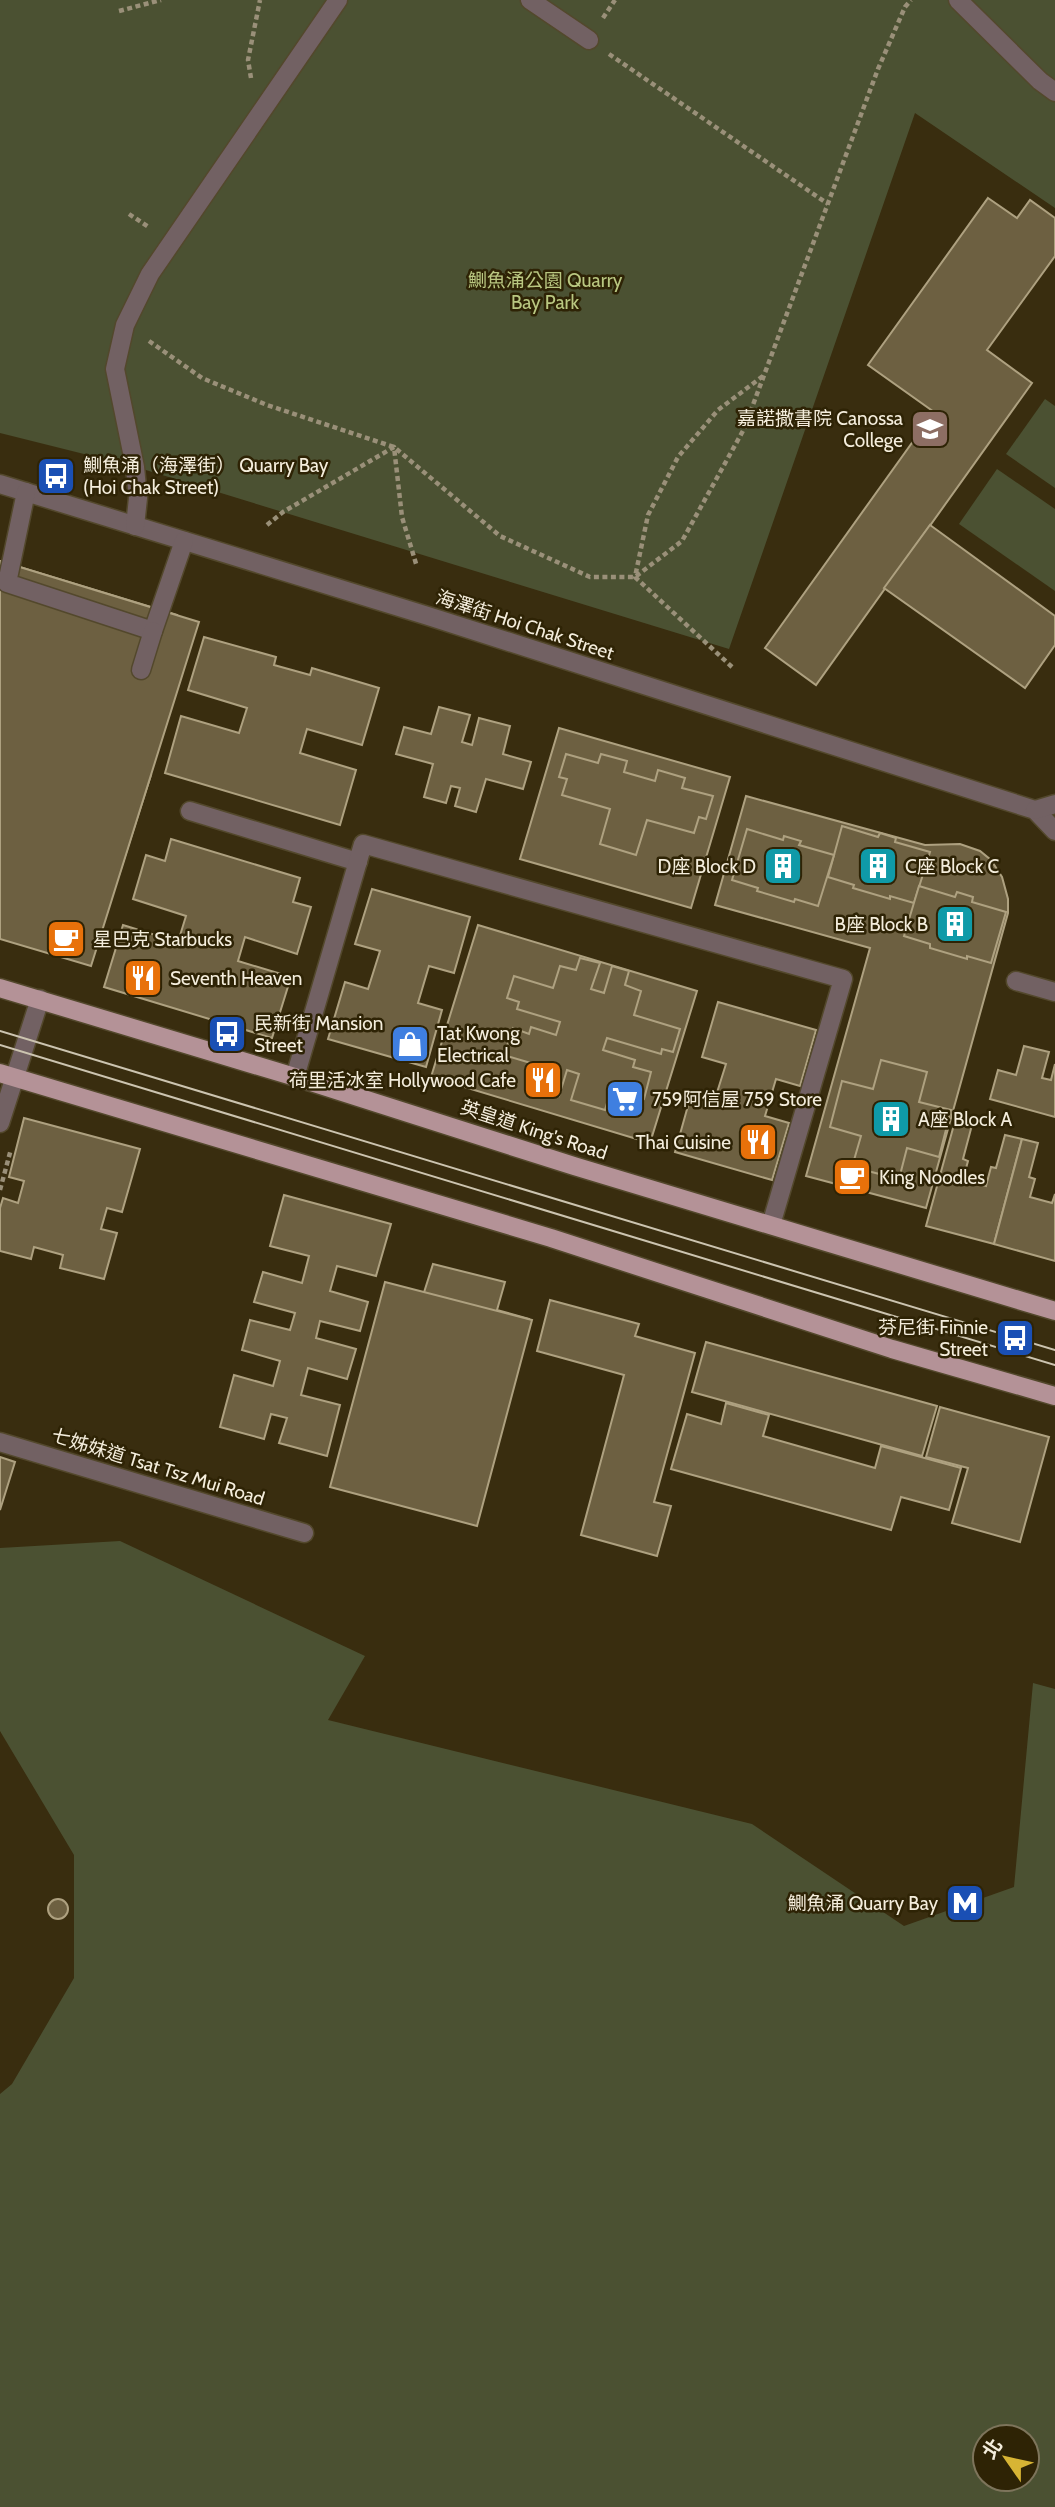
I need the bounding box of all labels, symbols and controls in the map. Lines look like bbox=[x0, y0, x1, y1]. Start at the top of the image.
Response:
park label: 鰂魚涌公園 Quarry Bay Park bbox=[468, 269, 623, 314]
place label: 嘉諾撒書院 Canossa College bbox=[737, 407, 903, 452]
school or university icon: 嘉諾撒書院 Canossa College bbox=[909, 408, 951, 450]
place label: 鰂魚涌（海澤街） Quarry Bay (Hoi Chak Street) bbox=[83, 454, 329, 499]
bus stop icon: 鰂魚涌（海澤街） Quarry Bay (Hoi Chak Street) bbox=[35, 455, 77, 497]
street label: 海澤街 Hoi Chak Street bbox=[433, 585, 618, 665]
building icon: D座 Block D bbox=[762, 845, 804, 887]
building icon: C座 Block C bbox=[857, 845, 899, 887]
place label: D座 Block D bbox=[658, 855, 756, 878]
place label: C座 Block C bbox=[905, 855, 999, 878]
building icon: B座 Block B bbox=[934, 903, 976, 945]
place label: B座 Block B bbox=[835, 913, 928, 936]
cafe icon: 星巴克 Starbucks bbox=[45, 918, 87, 960]
place label: 星巴克 Starbucks bbox=[93, 928, 232, 951]
restaurant icon: Seventh Heaven bbox=[122, 957, 164, 999]
place label: Seventh Heaven bbox=[170, 967, 302, 990]
place label: 民新街 Mansion Street bbox=[254, 1012, 383, 1057]
bus stop icon: 民新街 Mansion Street bbox=[206, 1013, 248, 1055]
place label: Tat Kwong Electrical bbox=[437, 1022, 520, 1067]
shop icon: Tat Kwong Electrical bbox=[389, 1023, 431, 1065]
restaurant icon: 荷里活冰室 Hollywood Cafe bbox=[522, 1059, 564, 1101]
place label: 荷里活冰室 Hollywood Cafe bbox=[289, 1069, 516, 1092]
supermarket icon: 759阿信屋 759 Store bbox=[604, 1078, 646, 1120]
place label: 759阿信屋 759 Store bbox=[652, 1088, 822, 1111]
street label: 英皇道 King's Road bbox=[458, 1095, 610, 1165]
building icon: A座 Block A bbox=[870, 1098, 912, 1140]
place label: A座 Block A bbox=[918, 1108, 1012, 1131]
restaurant icon: Thai Cuisine bbox=[737, 1121, 779, 1163]
place label: Thai Cuisine bbox=[636, 1131, 731, 1154]
cafe icon: King Noodles bbox=[831, 1156, 873, 1198]
place label: King Noodles bbox=[879, 1166, 985, 1189]
place label: 芬尼街 Finnie Street bbox=[878, 1316, 989, 1361]
bus stop icon: 芬尼街 Finnie Street bbox=[994, 1317, 1036, 1359]
street label: 七姊妹道 Tsat Tsz Mui Road bbox=[49, 1424, 267, 1510]
metro station icon: 鰂魚涌 Quarry Bay bbox=[944, 1882, 986, 1924]
place label: 鰂魚涌 Quarry Bay bbox=[788, 1892, 938, 1915]
north arrow bbox=[971, 2423, 1041, 2493]
text: 北 bbox=[977, 2434, 1007, 2463]

